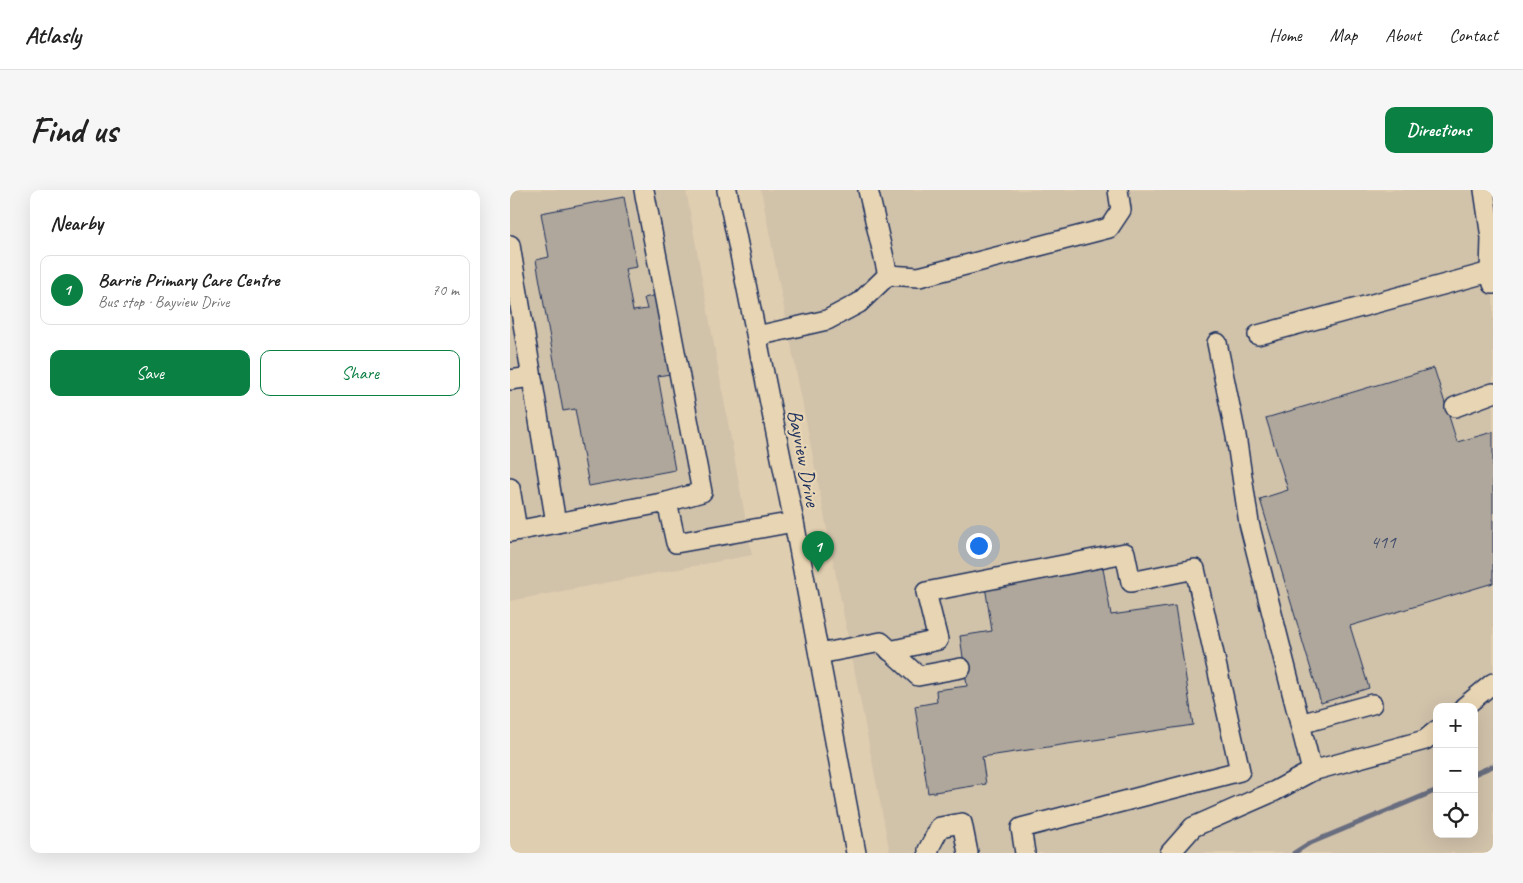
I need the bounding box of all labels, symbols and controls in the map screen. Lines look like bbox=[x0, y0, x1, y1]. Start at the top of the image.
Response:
text: Atlasly bbox=[25, 20, 81, 50]
text: Home bbox=[1269, 24, 1302, 46]
text: Map bbox=[1330, 24, 1357, 46]
text: About bbox=[1385, 24, 1421, 46]
text: Contact bbox=[1449, 24, 1498, 46]
button: Directions bbox=[1385, 107, 1493, 153]
text: Find us bbox=[30, 108, 117, 153]
text: Nearby bbox=[50, 210, 103, 236]
text: Barrie Primary Care Centre bbox=[98, 268, 279, 292]
text: 1 bbox=[63, 280, 71, 300]
text: 70 m bbox=[432, 280, 459, 300]
text: Bus stop · Bayview Drive bbox=[98, 292, 230, 312]
button: Save bbox=[50, 350, 250, 396]
button: Share bbox=[260, 350, 460, 396]
street label: Bayview Drive bbox=[782, 407, 826, 510]
house number: 411 bbox=[1370, 530, 1397, 554]
pin: 1 bbox=[802, 531, 834, 572]
your location bbox=[966, 533, 992, 559]
map controls bbox=[1433, 703, 1478, 838]
button: + bbox=[1433, 703, 1478, 748]
button: − bbox=[1433, 748, 1478, 793]
button: locate bbox=[1433, 793, 1478, 838]

